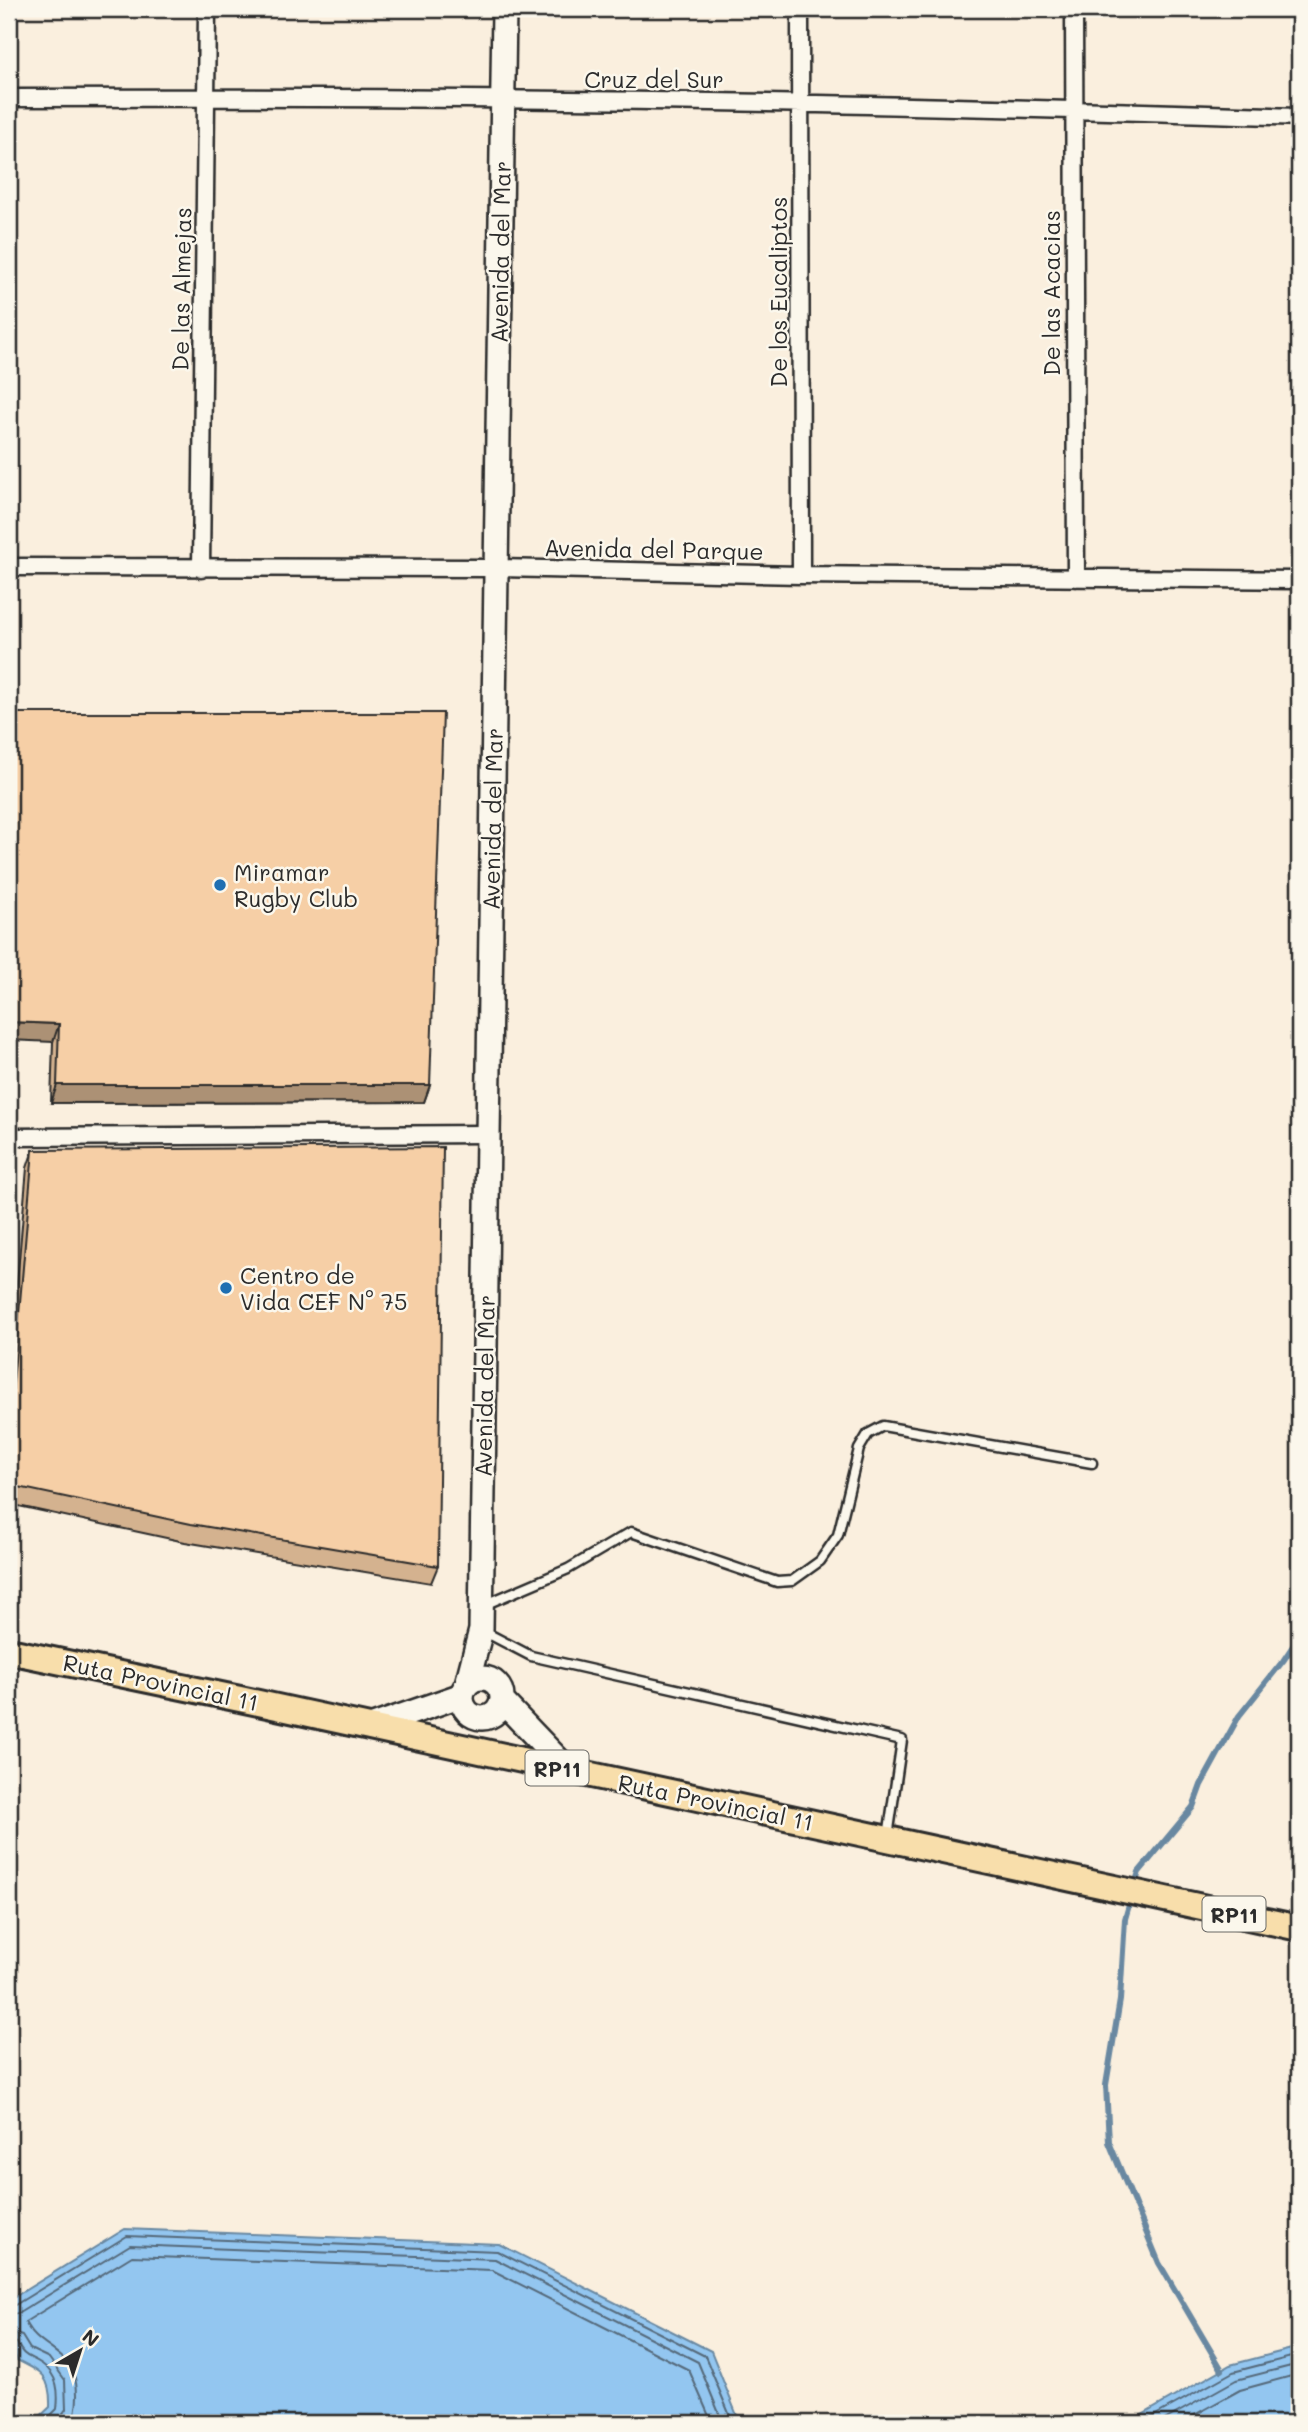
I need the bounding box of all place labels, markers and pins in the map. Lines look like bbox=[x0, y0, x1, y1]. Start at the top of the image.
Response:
place label: Miramar Rugby Club bbox=[234, 857, 358, 913]
marker: Miramar Rugby Club bbox=[212, 877, 228, 893]
place label: Centro de Vida CEF N° 75 bbox=[240, 1260, 407, 1316]
marker: Centro de Vida CEF N° 75 bbox=[218, 1280, 234, 1296]

